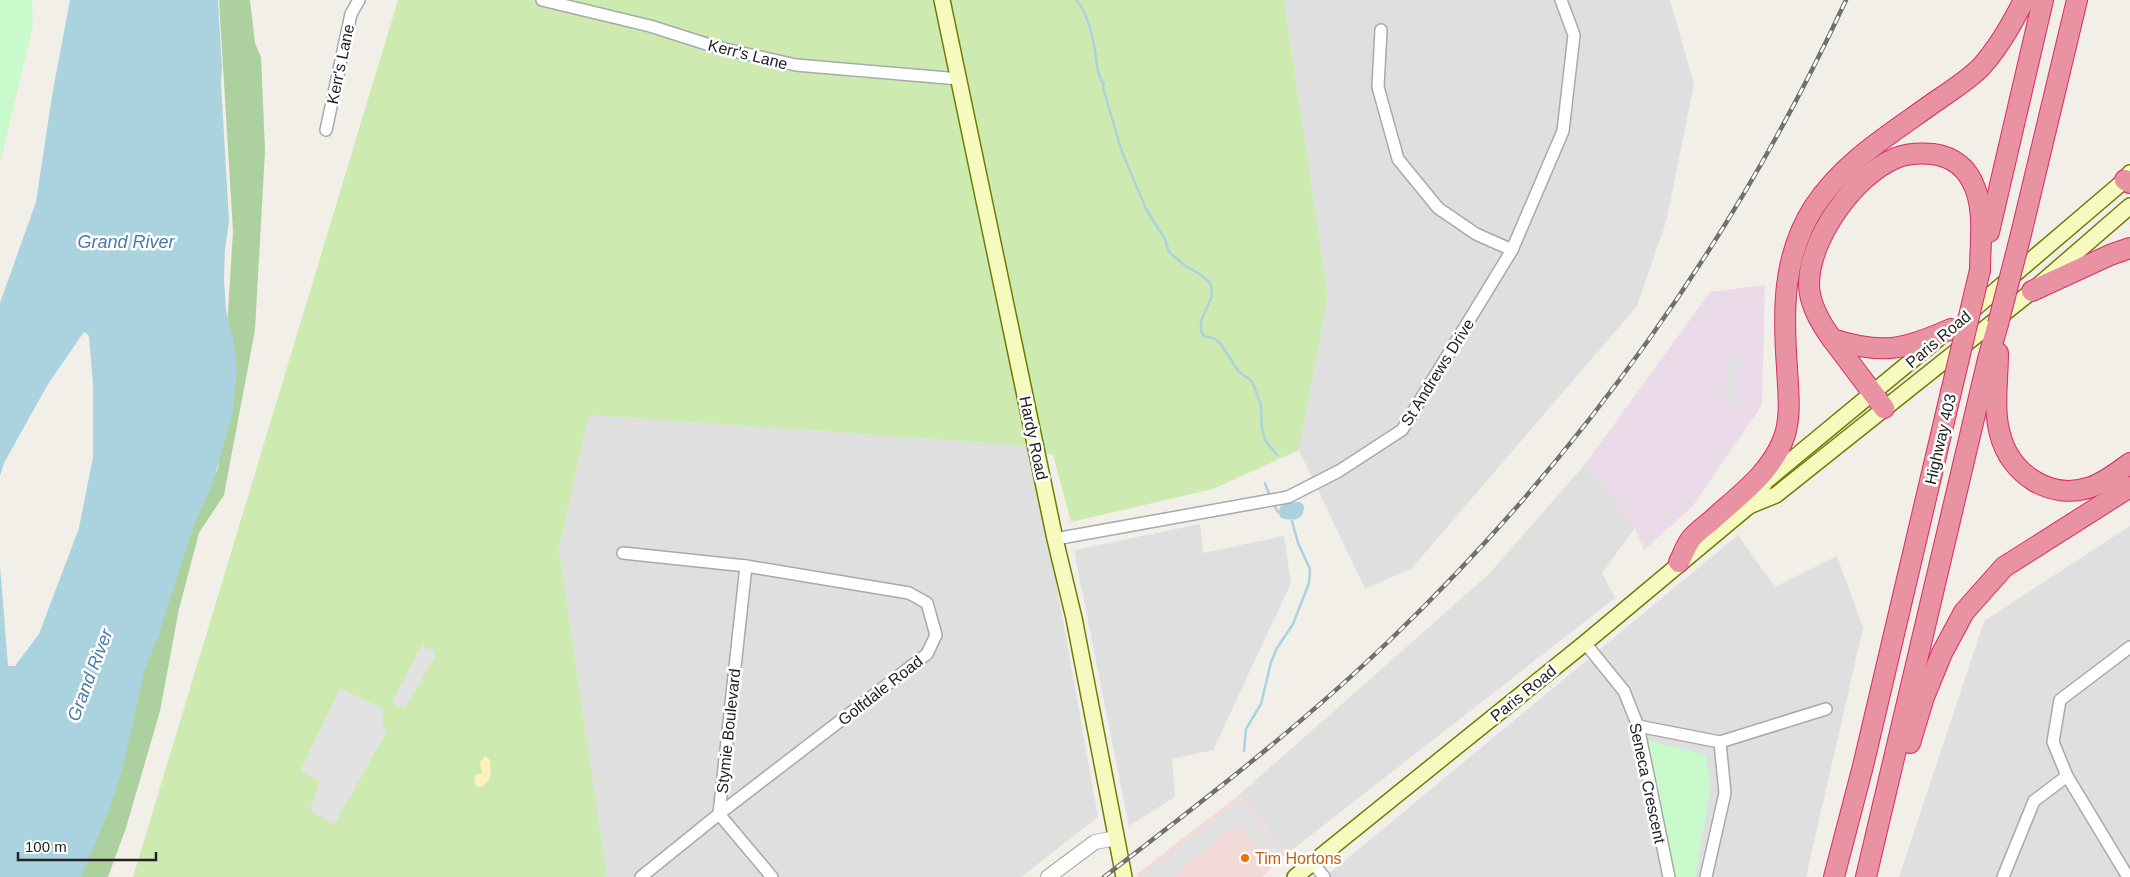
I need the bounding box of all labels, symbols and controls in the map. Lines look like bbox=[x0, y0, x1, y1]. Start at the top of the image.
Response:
street label: Kerr's Lane bbox=[324, 22, 357, 106]
street label: Kerr's Lane bbox=[706, 36, 789, 73]
water label: Grand River bbox=[77, 232, 176, 252]
street label: Paris Road bbox=[1903, 307, 1974, 371]
street label: St Andrews Drive bbox=[1398, 316, 1477, 429]
street label: Highway 403 bbox=[1922, 392, 1959, 486]
street label: Hardy Road bbox=[1016, 395, 1051, 482]
water label: Grand River bbox=[63, 625, 117, 724]
street label: Golfdale Road bbox=[835, 652, 926, 729]
street label: Paris Road bbox=[1487, 662, 1559, 725]
street label: Stymie Boulevard bbox=[713, 668, 744, 794]
street label: Seneca Crescent bbox=[1626, 721, 1669, 845]
scale bar bbox=[18, 830, 155, 862]
text: 100 m bbox=[25, 838, 67, 855]
place label: Tim Hortons bbox=[1255, 850, 1342, 867]
marker: Tim Hortons bbox=[1239, 852, 1251, 864]

